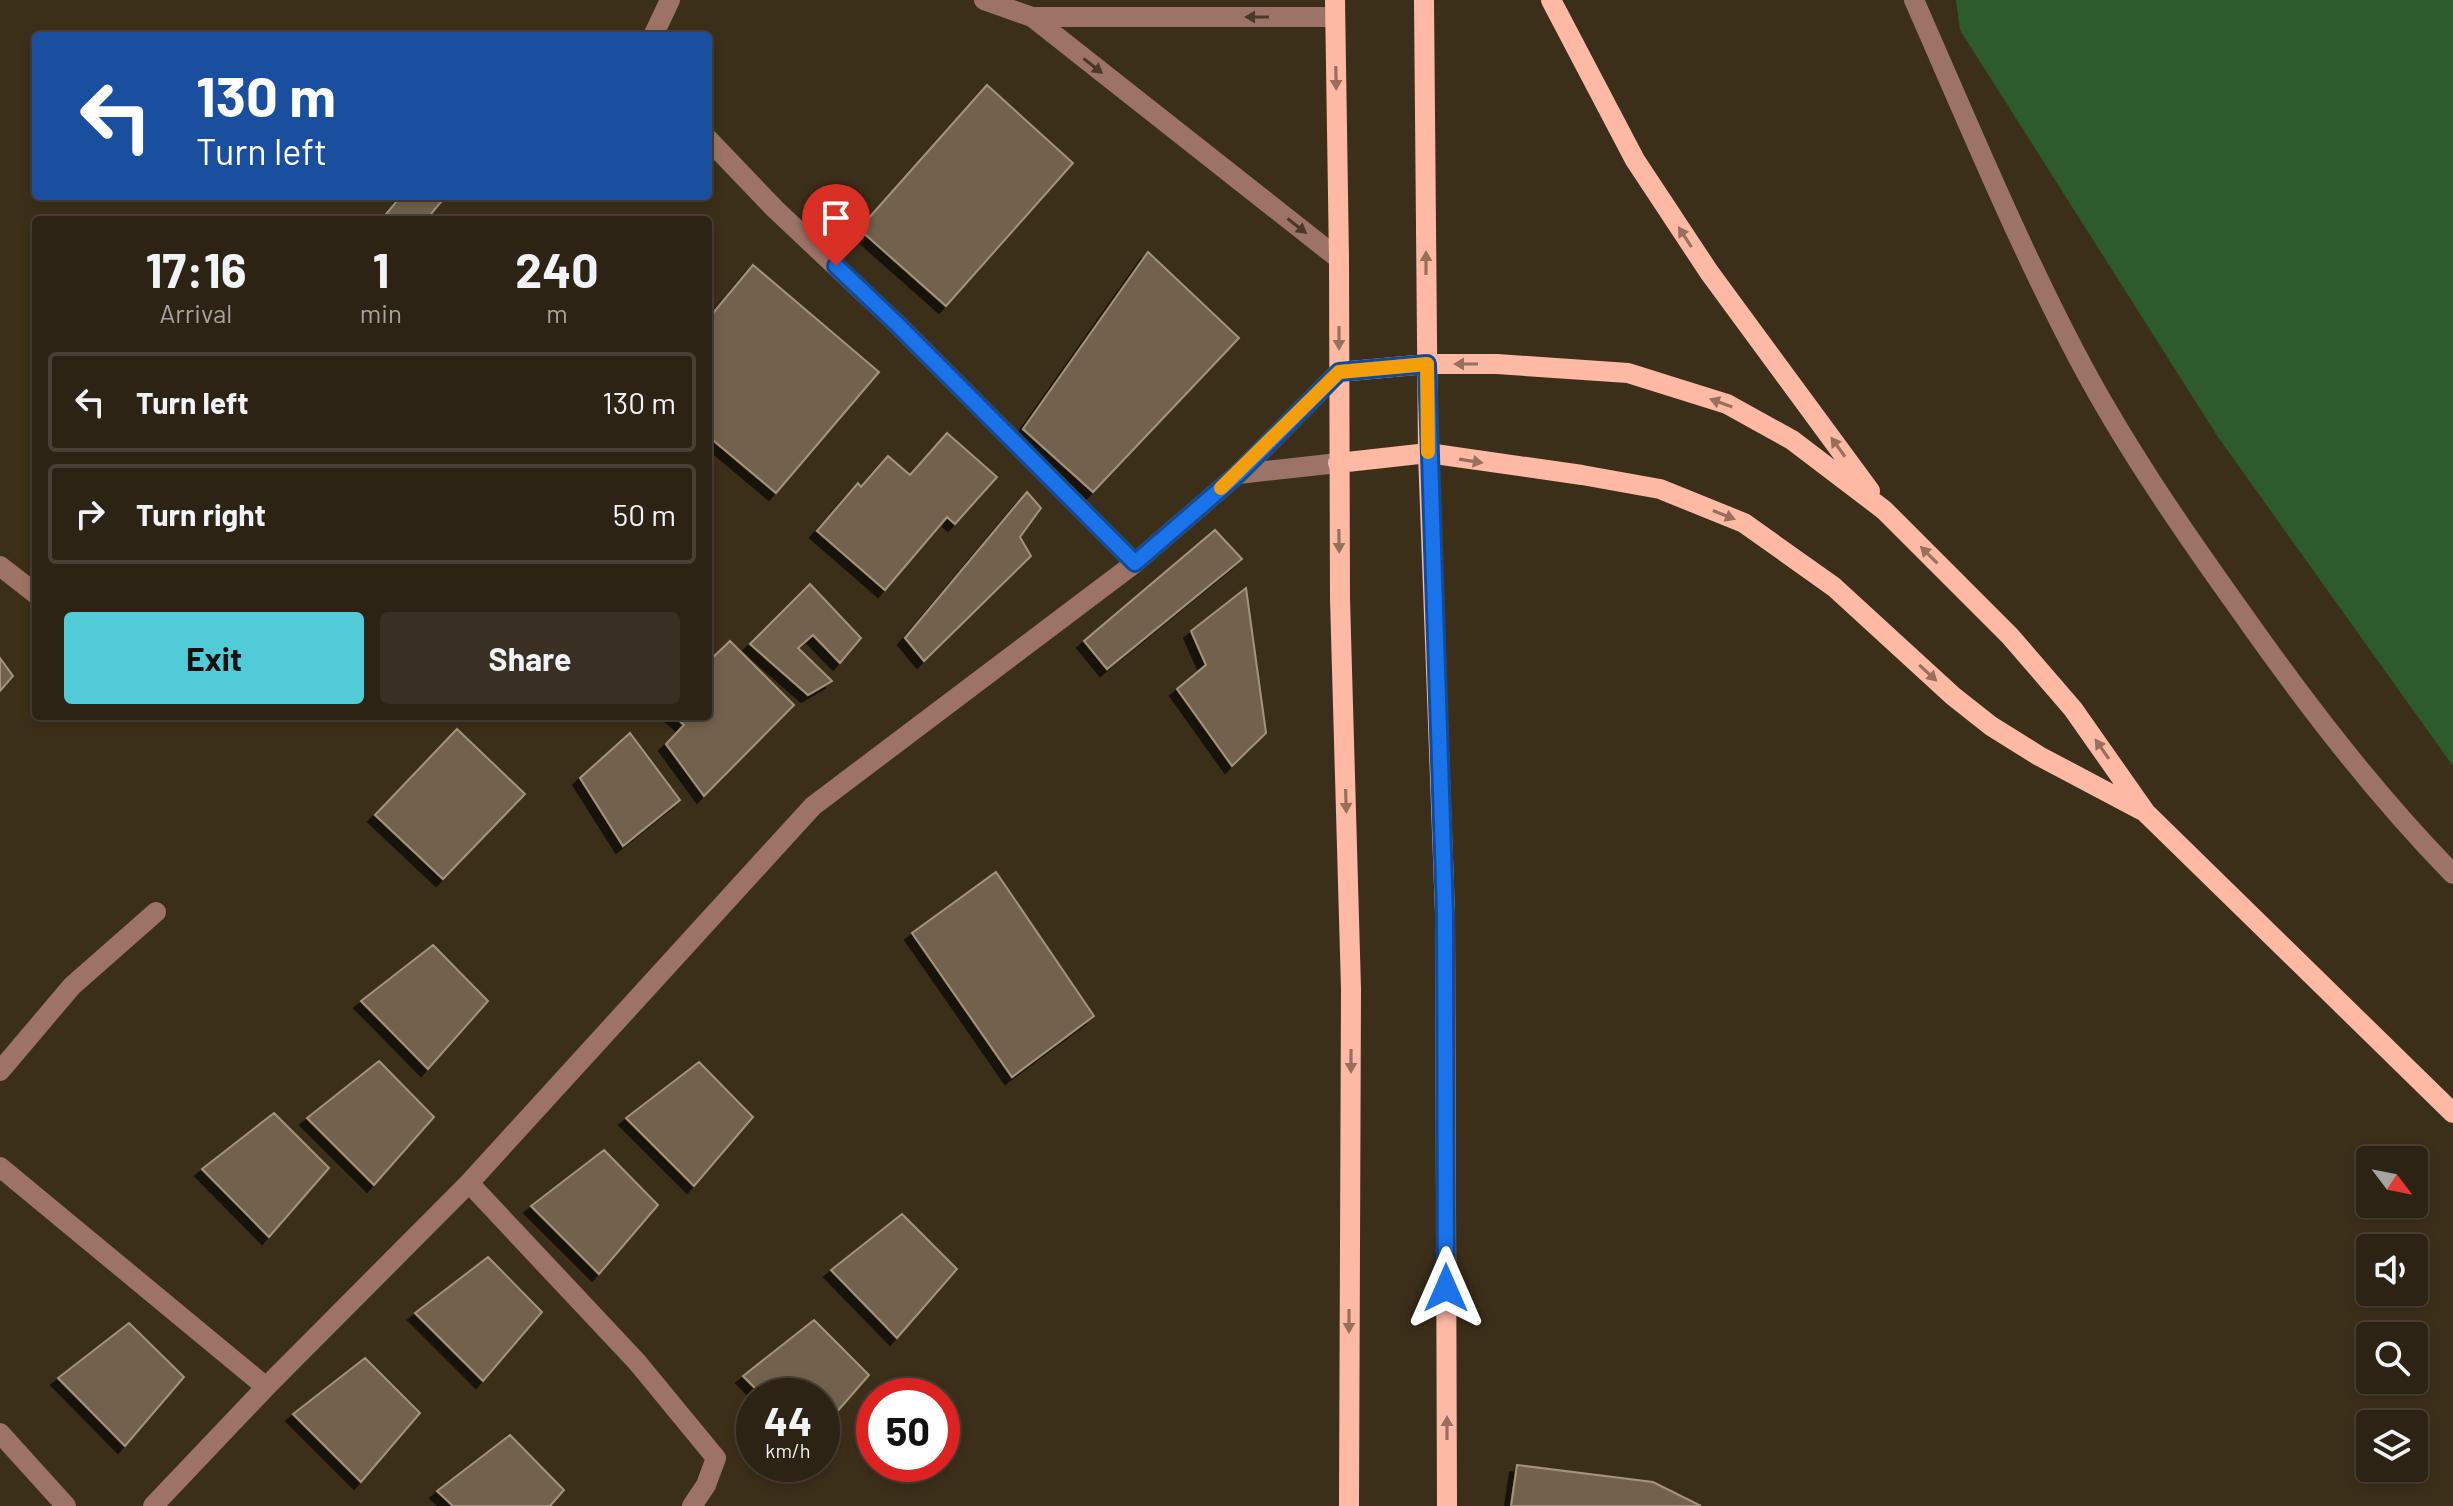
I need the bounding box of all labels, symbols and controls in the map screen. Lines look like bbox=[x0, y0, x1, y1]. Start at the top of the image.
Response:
one-way arrow bbox=[1244, 11, 1269, 23]
one-way arrow bbox=[1083, 57, 1103, 73]
text: 130 m bbox=[196, 61, 336, 128]
icon: left bbox=[64, 64, 168, 168]
one-way arrow bbox=[1330, 66, 1343, 91]
text: Turn left bbox=[196, 129, 327, 172]
pin bbox=[802, 184, 870, 266]
icon: arrive bbox=[814, 196, 858, 240]
one-way arrow bbox=[1287, 218, 1307, 234]
one-way arrow bbox=[1678, 226, 1693, 247]
text: 17:16 bbox=[145, 240, 246, 298]
text: 1 bbox=[372, 240, 389, 298]
text: 240 bbox=[515, 240, 599, 298]
one-way arrow bbox=[1420, 250, 1432, 275]
text: Arrival bbox=[160, 297, 232, 328]
text: min bbox=[360, 297, 402, 328]
text: m bbox=[546, 297, 568, 328]
one-way arrow bbox=[1333, 326, 1345, 351]
one-way arrow bbox=[1453, 358, 1478, 370]
icon: left bbox=[68, 380, 112, 424]
text: Turn left bbox=[136, 384, 249, 420]
text: 130 m bbox=[602, 384, 676, 420]
one-way arrow bbox=[1709, 396, 1733, 409]
one-way arrow bbox=[1830, 436, 1846, 458]
one-way arrow bbox=[1459, 455, 1484, 467]
icon: right bbox=[68, 492, 112, 536]
text: Turn right bbox=[136, 496, 266, 532]
text: 50 m bbox=[613, 496, 676, 532]
one-way arrow bbox=[1712, 508, 1736, 521]
one-way arrow bbox=[1333, 529, 1345, 554]
one-way arrow bbox=[1920, 546, 1939, 565]
button: Exit bbox=[64, 612, 364, 704]
button: Share bbox=[380, 612, 680, 704]
one-way arrow bbox=[1918, 664, 1937, 682]
one-way arrow bbox=[2095, 739, 2110, 760]
one-way arrow bbox=[1339, 789, 1352, 814]
one-way arrow bbox=[1344, 1049, 1357, 1074]
north arrow bbox=[2356, 1146, 2428, 1218]
map controls bbox=[2356, 1146, 2428, 1482]
button: sound bbox=[2356, 1234, 2428, 1306]
position arrow bbox=[1404, 1246, 1488, 1330]
one-way arrow bbox=[1343, 1309, 1356, 1334]
button: search bbox=[2356, 1322, 2428, 1394]
speed limit sign: 50 bbox=[856, 1378, 960, 1482]
text: 44 bbox=[764, 1396, 812, 1444]
button: layers bbox=[2356, 1410, 2428, 1482]
one-way arrow bbox=[1441, 1415, 1453, 1440]
text: km/h bbox=[765, 1438, 811, 1462]

